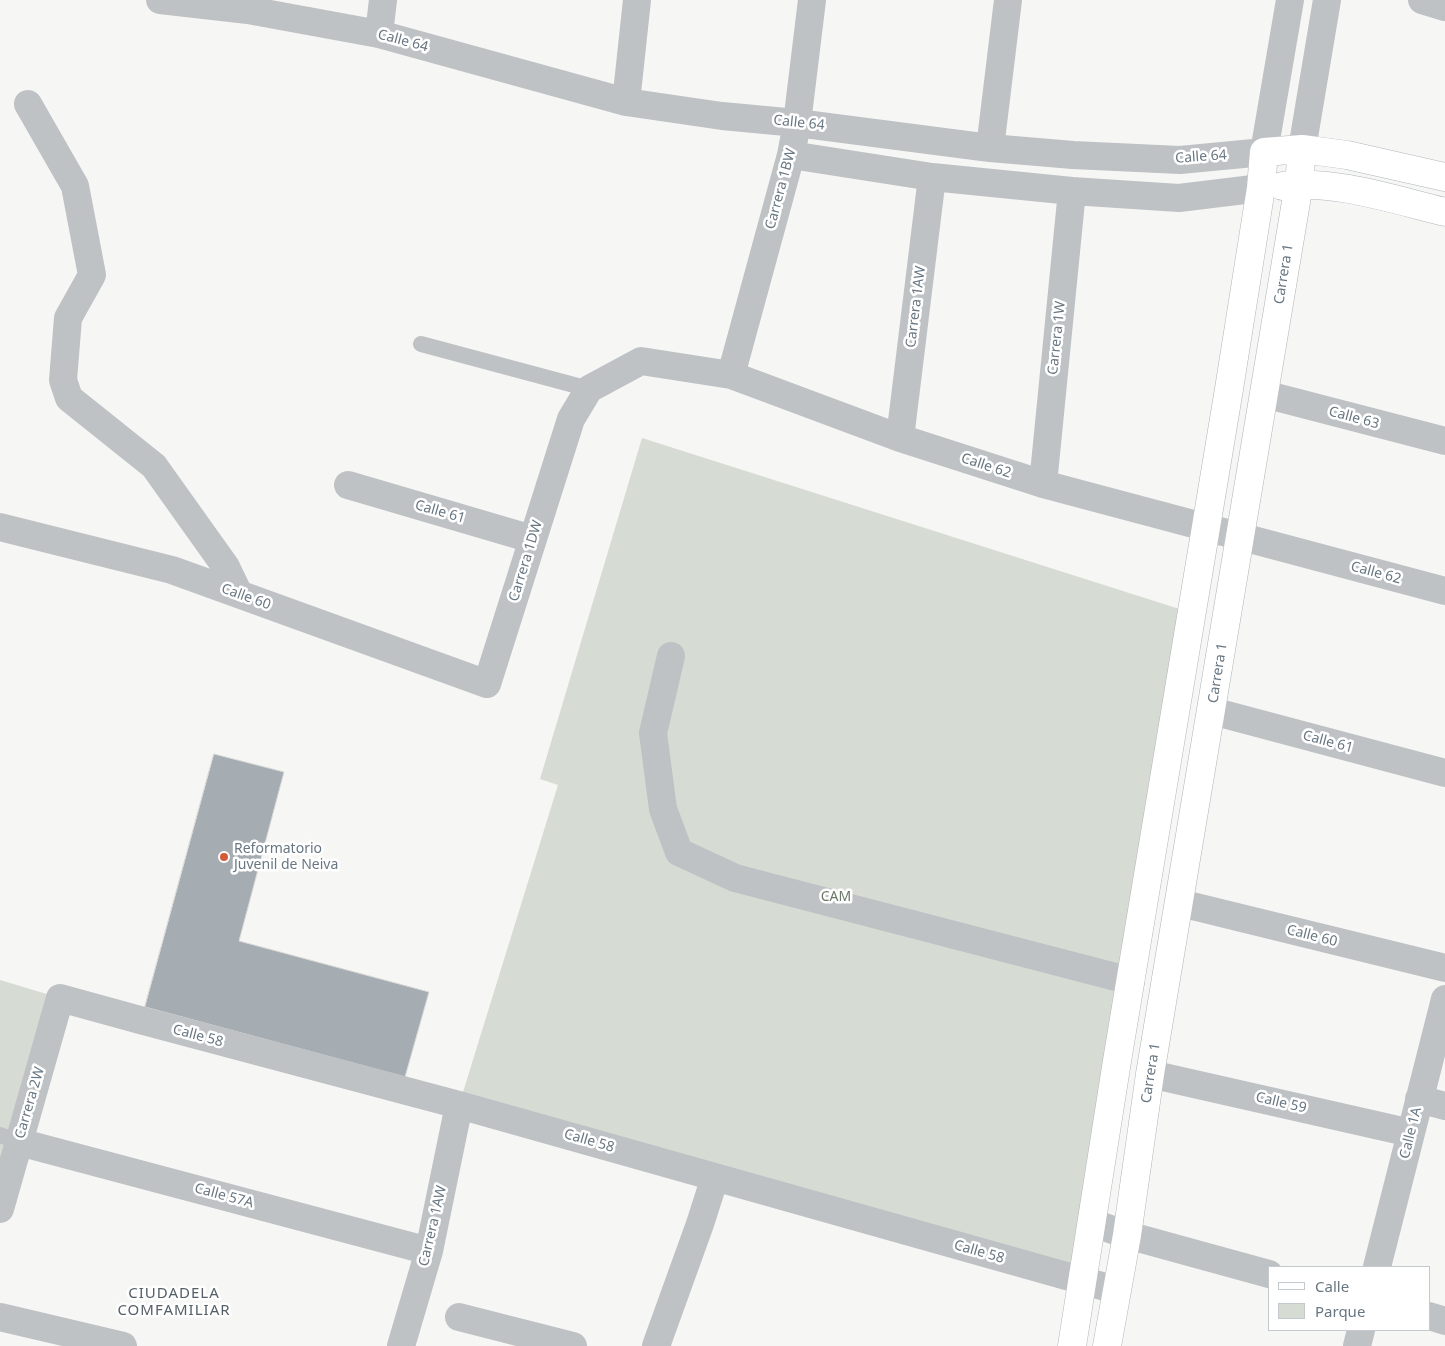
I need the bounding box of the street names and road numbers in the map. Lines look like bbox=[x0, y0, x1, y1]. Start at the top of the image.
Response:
street label: Calle 64 bbox=[376, 26, 430, 56]
street label: Calle 64 bbox=[773, 112, 825, 134]
street label: Carrera 1BW bbox=[762, 147, 800, 231]
street label: Calle 64 bbox=[1175, 147, 1227, 167]
street label: Carrera 1 bbox=[1271, 243, 1297, 305]
street label: Carrera 1AW bbox=[903, 265, 929, 349]
street label: Carrera 1W bbox=[1045, 300, 1069, 376]
street label: Calle 63 bbox=[1327, 403, 1381, 433]
street label: Calle 62 bbox=[959, 450, 1013, 482]
street label: Calle 61 bbox=[413, 497, 467, 527]
street label: Carrera 1DW bbox=[506, 518, 546, 604]
street label: Calle 62 bbox=[1349, 558, 1403, 588]
street label: Calle 60 bbox=[219, 580, 273, 614]
street label: Carrera 1 bbox=[1205, 642, 1231, 704]
street label: Calle 61 bbox=[1301, 727, 1355, 757]
street label: Calle 60 bbox=[1285, 922, 1339, 950]
street label: Calle 58 bbox=[171, 1021, 225, 1051]
street label: Carrera 1 bbox=[1138, 1042, 1164, 1104]
street label: Carrera 2W bbox=[12, 1065, 48, 1141]
street label: Calle 59 bbox=[1254, 1089, 1308, 1117]
street label: Calle 1A bbox=[1397, 1106, 1425, 1160]
street label: Calle 58 bbox=[562, 1126, 616, 1156]
street label: Calle 57A bbox=[193, 1180, 255, 1212]
street label: Carrera 1AW bbox=[416, 1184, 450, 1268]
street label: Calle 58 bbox=[952, 1237, 1006, 1267]

